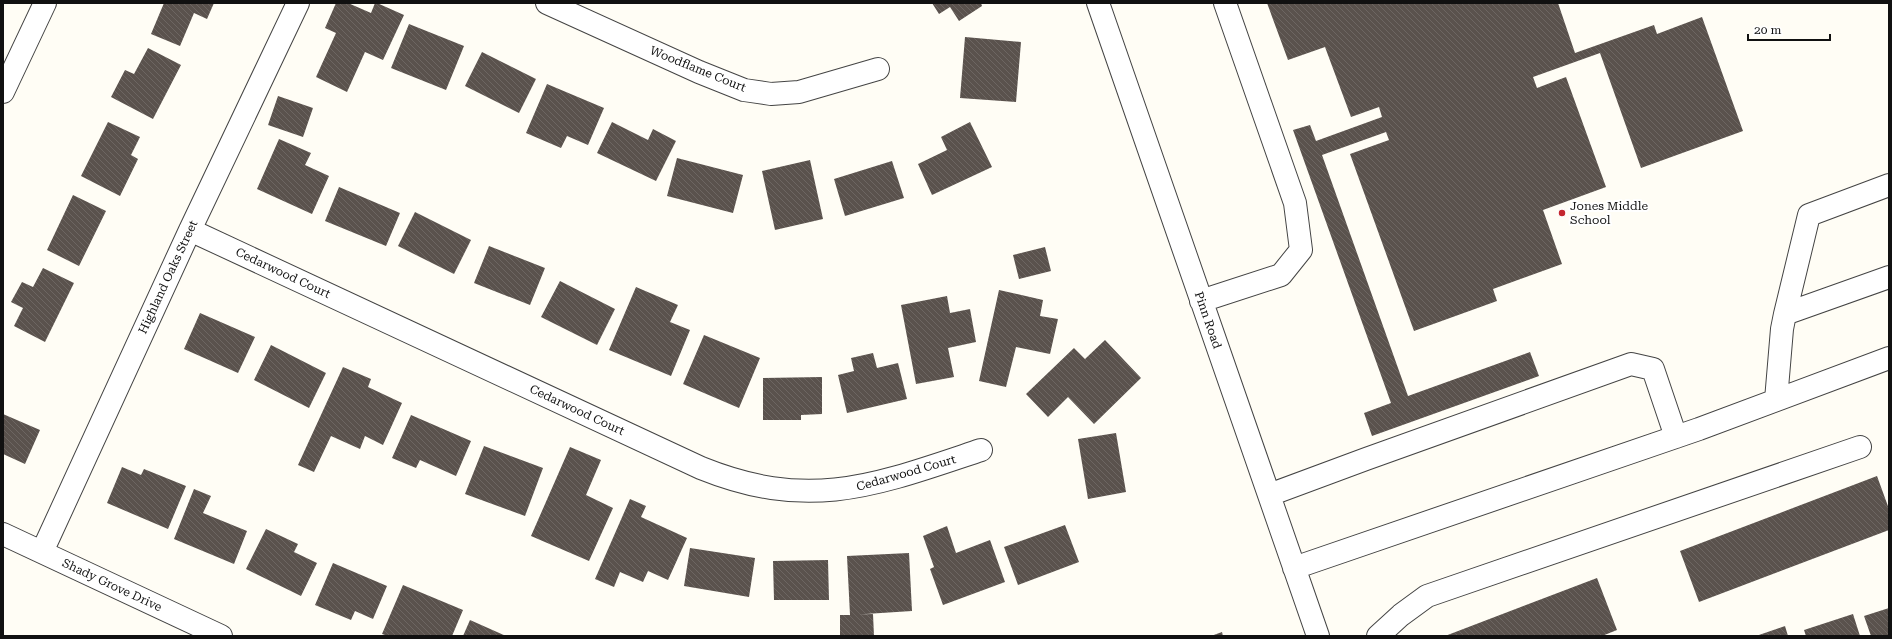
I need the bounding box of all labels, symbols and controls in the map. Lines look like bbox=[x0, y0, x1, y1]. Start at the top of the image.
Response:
scale bar bbox=[1748, 16, 1830, 42]
text: 20 m bbox=[1754, 23, 1781, 37]
street label: Woodflame Court bbox=[648, 43, 749, 95]
place label: Jones Middle School bbox=[1570, 199, 1648, 227]
marker: Jones Middle School bbox=[1557, 208, 1567, 218]
street label: Highland Oaks Street bbox=[136, 218, 201, 336]
street label: Cedarwood Court bbox=[233, 245, 333, 301]
street label: Pinn Road bbox=[1192, 290, 1224, 351]
street label: Cedarwood Court bbox=[527, 382, 627, 438]
street label: Cedarwood Court bbox=[855, 452, 958, 494]
street label: Shady Grove Drive bbox=[60, 556, 164, 614]

